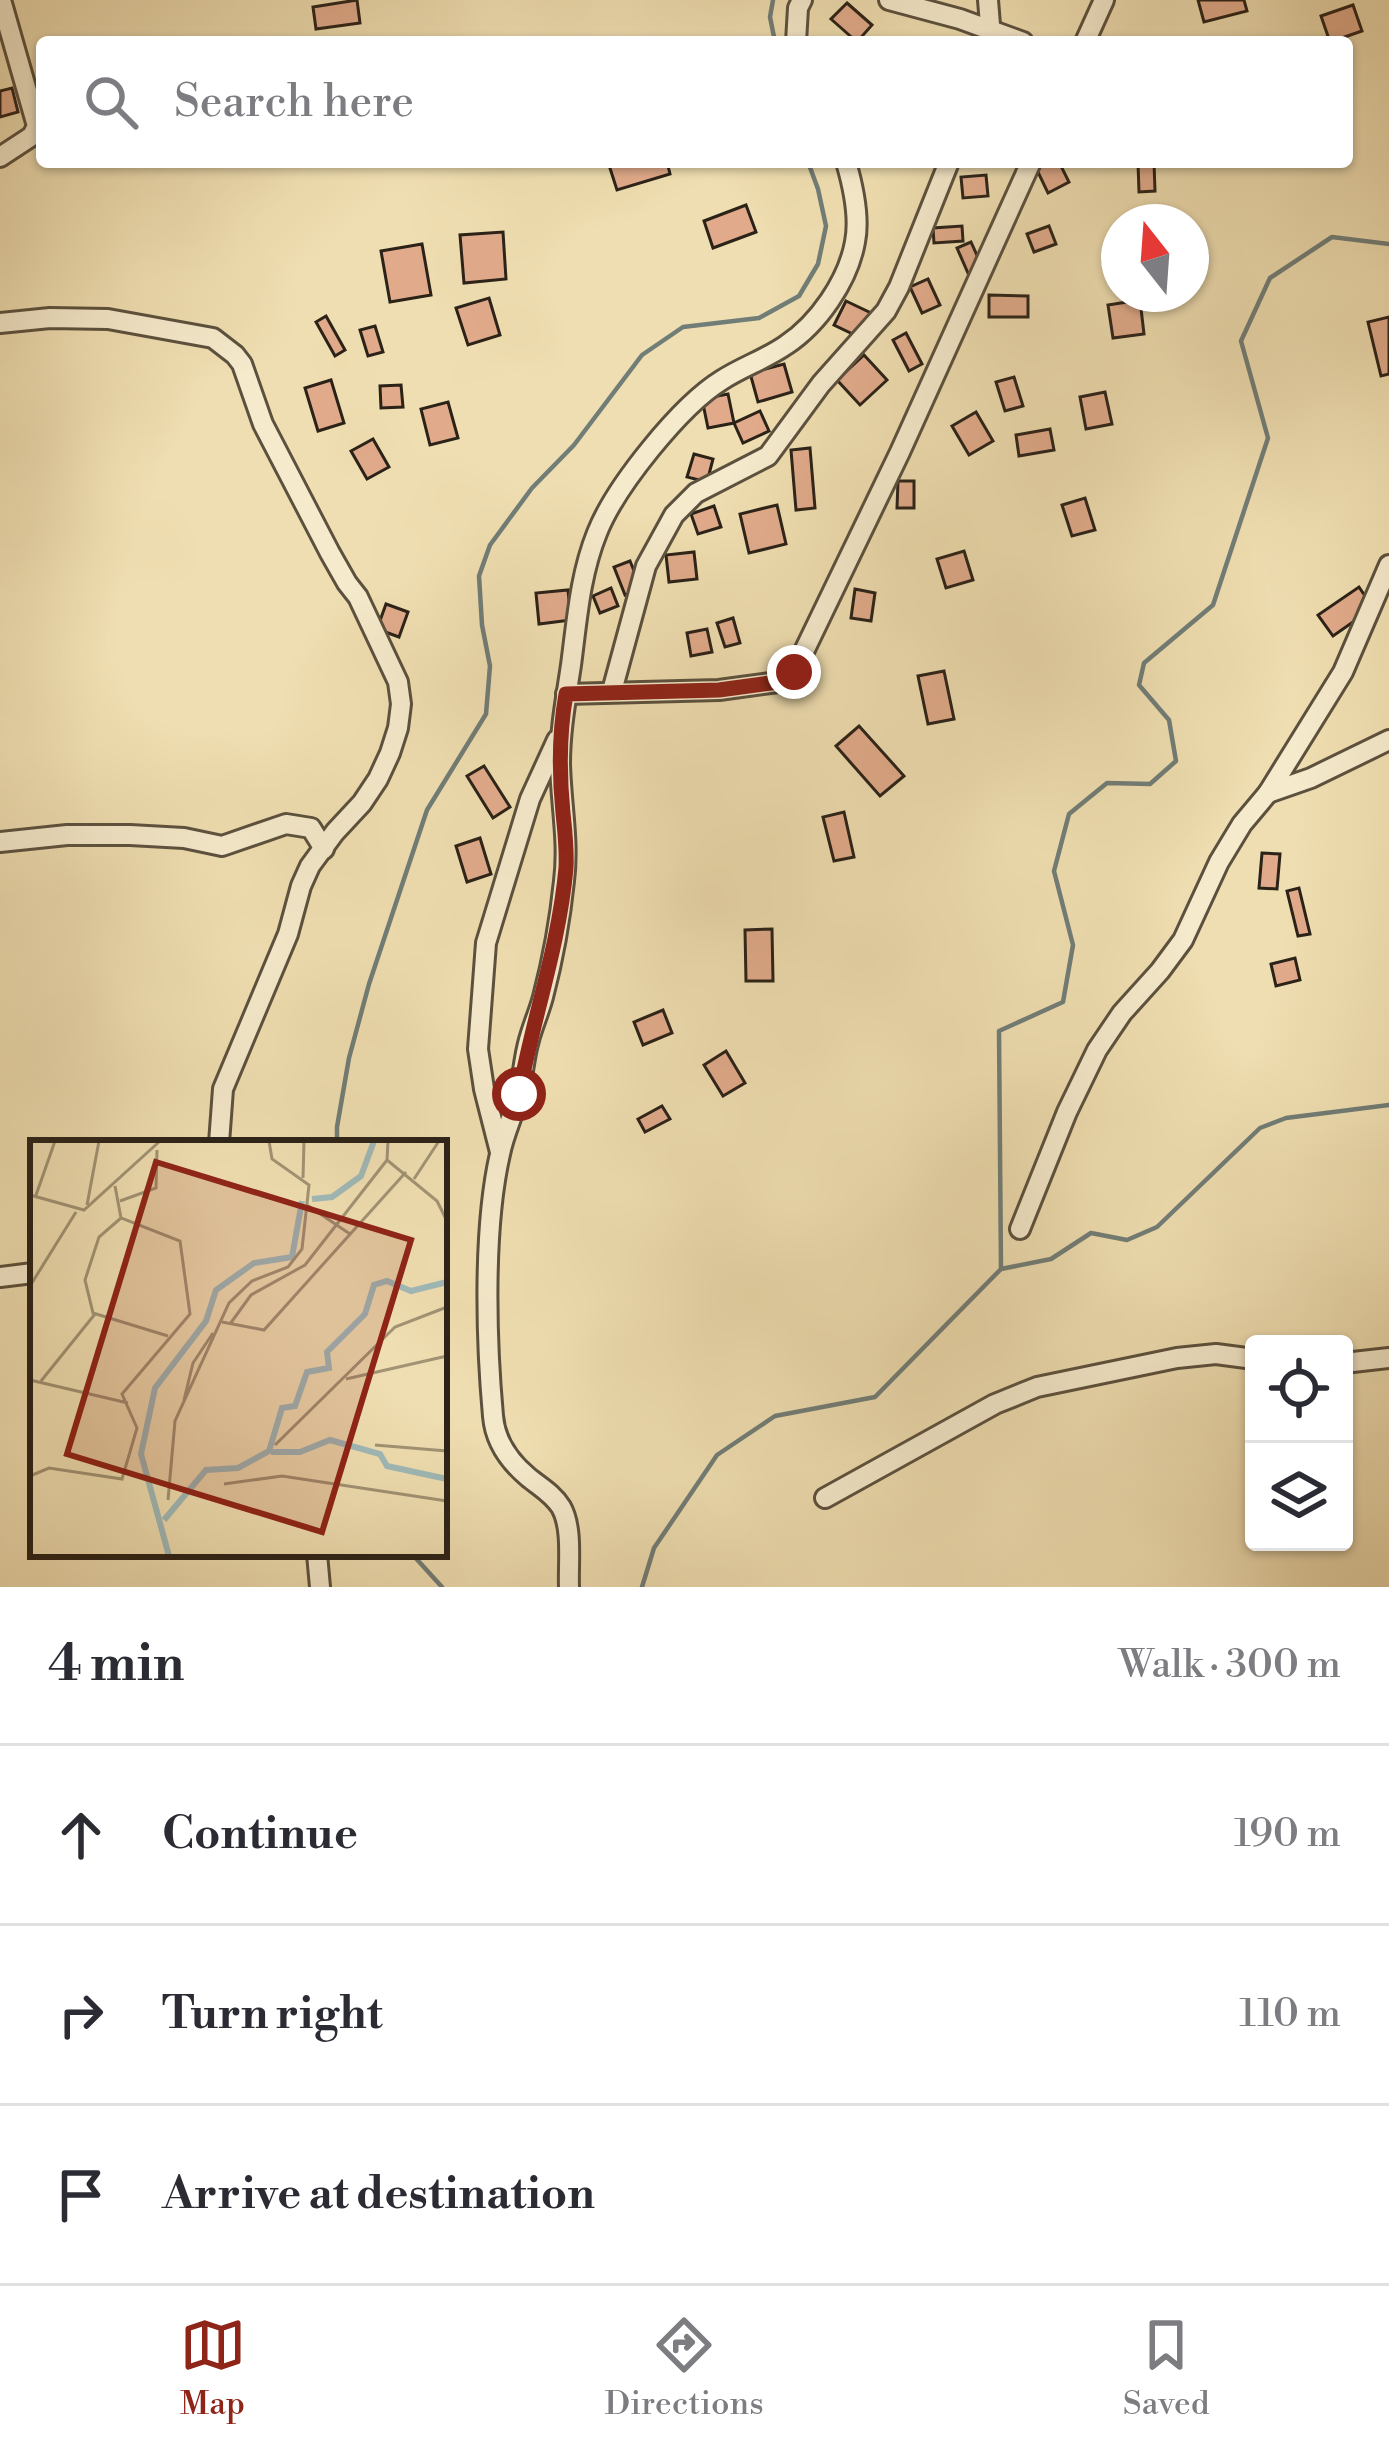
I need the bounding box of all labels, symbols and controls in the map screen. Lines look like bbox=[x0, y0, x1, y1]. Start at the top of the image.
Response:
search box bbox=[36, 36, 1353, 168]
icon: search bbox=[78, 69, 144, 135]
text: Search here bbox=[174, 74, 414, 131]
north arrow bbox=[1101, 204, 1209, 312]
route end bbox=[767, 645, 821, 699]
route start bbox=[492, 1067, 546, 1121]
inset map bbox=[30, 1140, 447, 1557]
map controls bbox=[1245, 1335, 1353, 1551]
button: locate bbox=[1245, 1335, 1353, 1443]
button: layers bbox=[1245, 1443, 1353, 1551]
text: 4 min bbox=[48, 1633, 184, 1697]
text: Walk · 300 m bbox=[1119, 1641, 1341, 1690]
icon: ahead bbox=[48, 1802, 114, 1868]
text: Continue bbox=[162, 1806, 358, 1863]
text: 190 m bbox=[1234, 1810, 1341, 1859]
icon: right bbox=[48, 1982, 114, 2048]
text: Turn right bbox=[162, 1986, 383, 2043]
text: 110 m bbox=[1239, 1990, 1341, 2039]
icon: arrive bbox=[48, 2162, 114, 2228]
text: Arrive at destination bbox=[162, 2166, 595, 2223]
tab: Map bbox=[180, 2312, 246, 2425]
tab: Directions bbox=[605, 2312, 764, 2425]
tab: Saved bbox=[1123, 2312, 1209, 2425]

